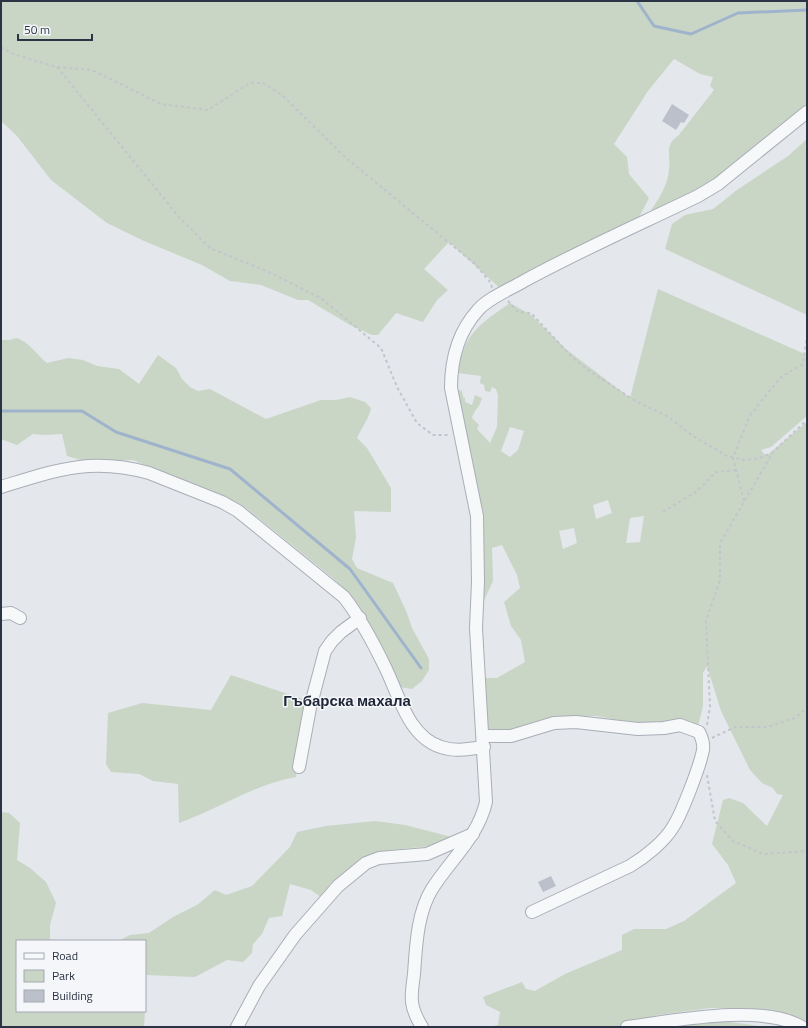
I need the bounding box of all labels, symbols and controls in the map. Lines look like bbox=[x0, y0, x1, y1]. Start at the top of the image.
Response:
scale bar bbox=[18, 16, 92, 42]
text: 50 m bbox=[24, 20, 50, 39]
district label: Гъбарска махала bbox=[283, 689, 411, 712]
legend bbox=[16, 940, 146, 1012]
text: Road bbox=[52, 946, 78, 965]
text: Park bbox=[52, 966, 75, 985]
text: Building bbox=[52, 986, 93, 1005]

